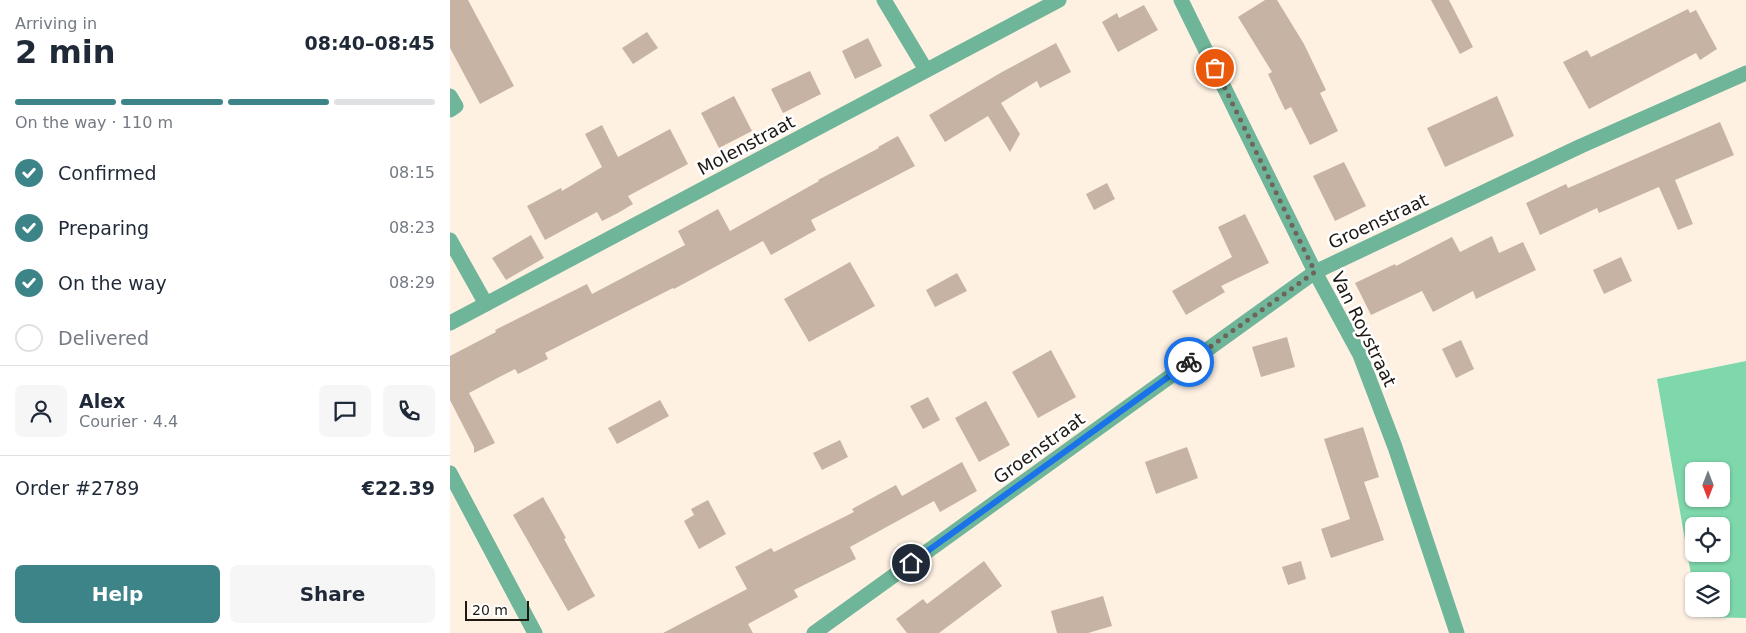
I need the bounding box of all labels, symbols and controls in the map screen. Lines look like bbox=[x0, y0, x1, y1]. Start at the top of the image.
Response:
text: Arriving in bbox=[15, 14, 97, 33]
text: 08:40–08:45 bbox=[305, 32, 435, 54]
text: 2 min bbox=[15, 33, 116, 71]
pin bbox=[1194, 47, 1236, 89]
icon: bag bbox=[1201, 54, 1229, 82]
street label: Molenstraat bbox=[694, 111, 798, 179]
text: On the way · 110 m bbox=[15, 113, 173, 132]
icon: check bbox=[15, 159, 43, 187]
text: Confirmed bbox=[58, 162, 157, 184]
text: 08:15 bbox=[389, 163, 435, 182]
street label: Groenstraat bbox=[1325, 189, 1431, 253]
icon: check bbox=[15, 214, 43, 242]
text: Preparing bbox=[58, 217, 149, 239]
text: 08:23 bbox=[389, 218, 435, 237]
street label: Van Roystraat bbox=[1327, 268, 1401, 390]
icon: check bbox=[15, 269, 43, 297]
text: On the way bbox=[58, 272, 167, 294]
text: 08:29 bbox=[389, 273, 435, 292]
text: Delivered bbox=[58, 327, 149, 349]
courier bbox=[1164, 337, 1214, 387]
icon: bike bbox=[1175, 348, 1203, 376]
button: person bbox=[15, 385, 67, 437]
button: chat bbox=[319, 385, 371, 437]
button: phone bbox=[383, 385, 435, 437]
text: Alex bbox=[79, 390, 125, 412]
street label: Groenstraat bbox=[989, 408, 1089, 488]
text: Courier · 4.4 bbox=[79, 412, 178, 431]
north arrow bbox=[1685, 462, 1730, 508]
map controls bbox=[1685, 462, 1730, 617]
text: Order #2789 bbox=[15, 477, 139, 499]
text: €22.39 bbox=[362, 477, 435, 499]
button: locate bbox=[1685, 517, 1730, 562]
pin bbox=[890, 542, 932, 584]
icon: home bbox=[897, 549, 925, 577]
button: Help bbox=[15, 565, 220, 623]
button: Share bbox=[230, 565, 435, 623]
button: layers bbox=[1685, 572, 1730, 617]
scale bar bbox=[465, 598, 529, 621]
text: 20 m bbox=[472, 602, 508, 618]

